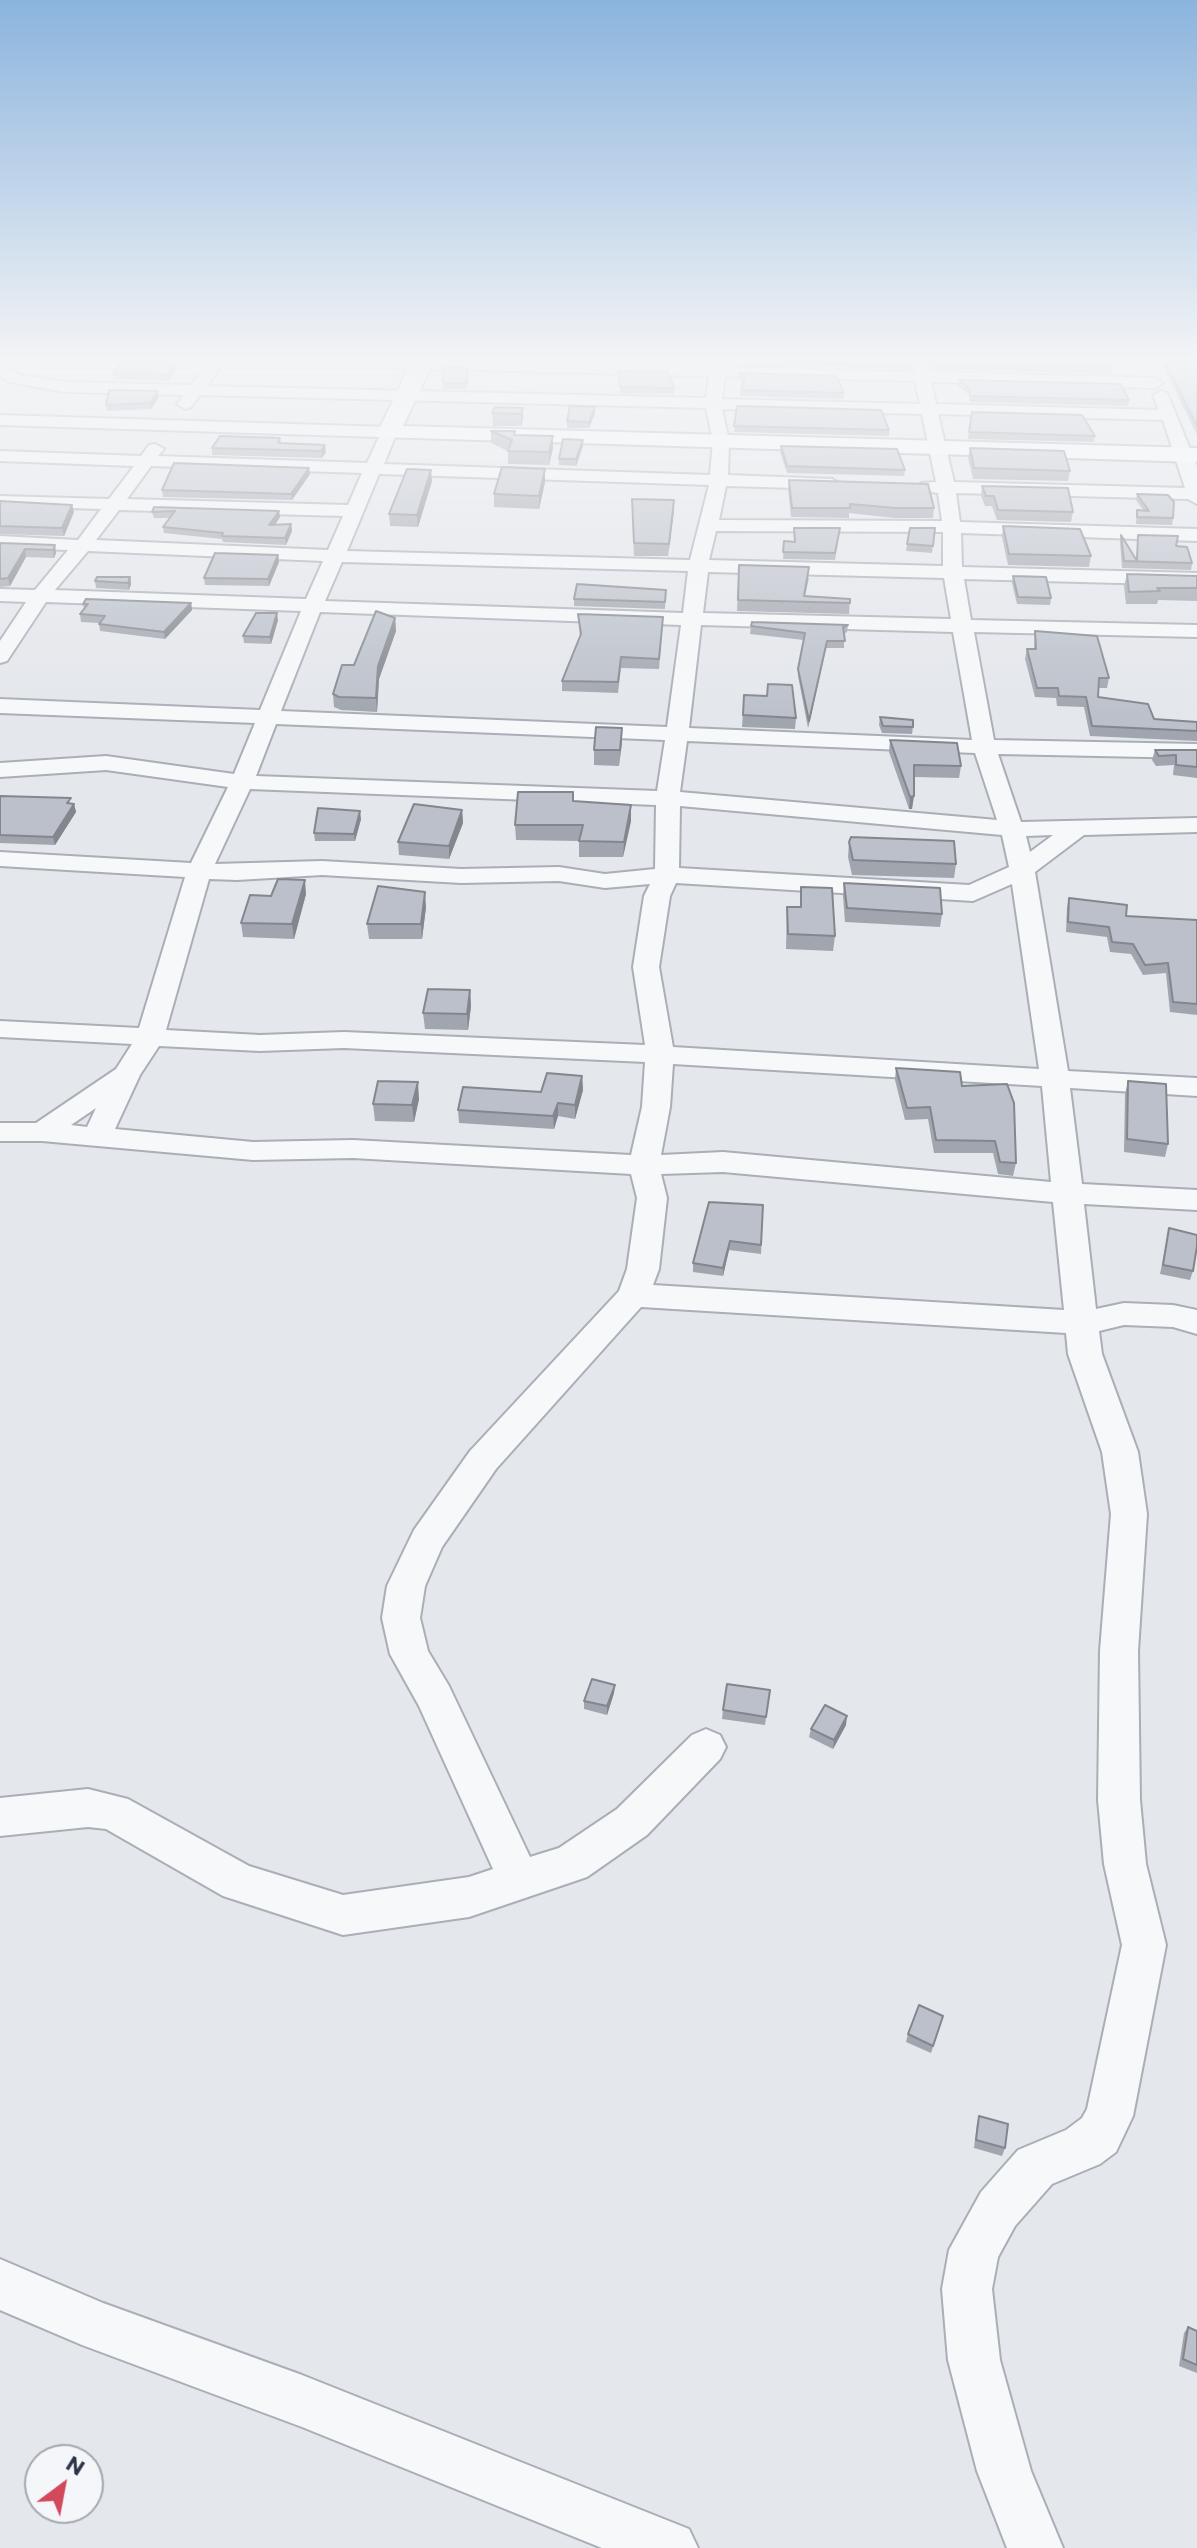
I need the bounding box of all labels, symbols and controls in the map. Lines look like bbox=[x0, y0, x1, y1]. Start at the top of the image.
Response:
north arrow bbox=[24, 2444, 104, 2524]
text: N bbox=[62, 2449, 90, 2481]

